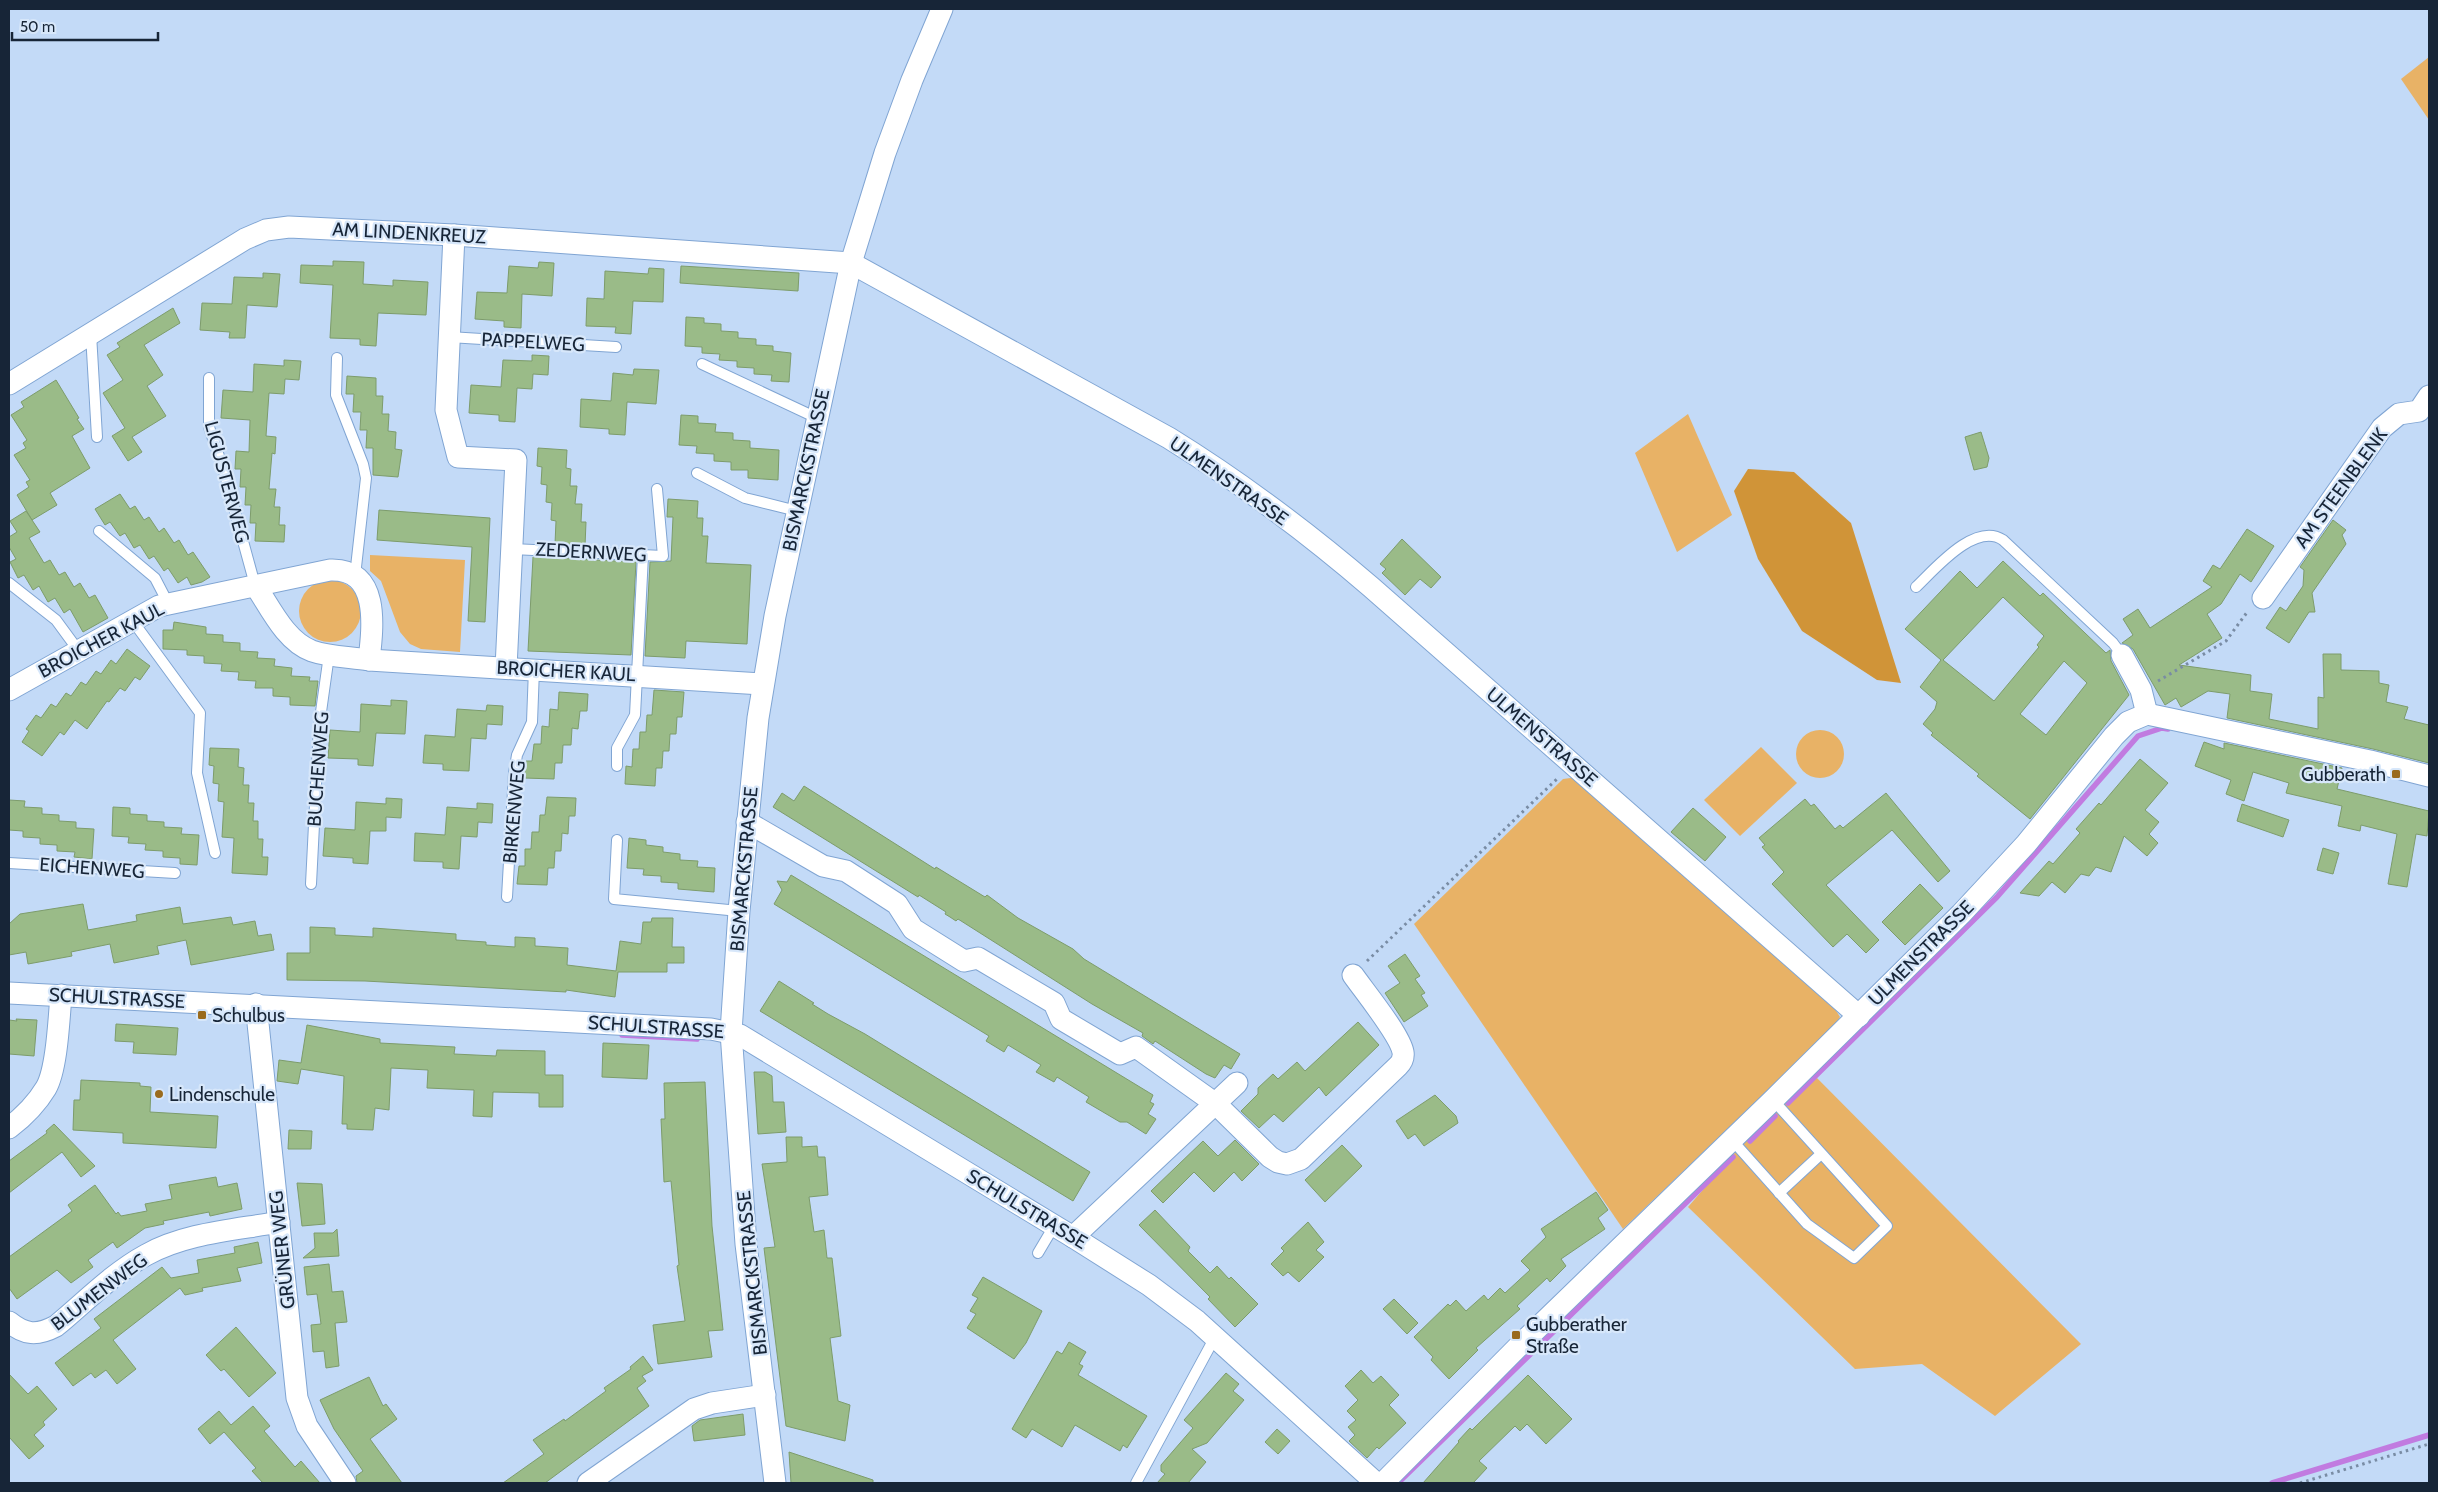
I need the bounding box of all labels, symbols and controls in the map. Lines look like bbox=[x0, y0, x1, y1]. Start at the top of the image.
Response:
scale bar bbox=[12, 10, 159, 42]
text: 50 m bbox=[20, 18, 55, 36]
street label: AM LINDENKREUZ bbox=[332, 217, 487, 249]
street label: PAPPELWEG bbox=[481, 328, 585, 356]
street label: BISMARCKSTRASSE bbox=[778, 387, 834, 553]
street label: LIGUSTERWEG bbox=[200, 419, 254, 545]
street label: AM STEENBLENK bbox=[2290, 423, 2392, 552]
street label: ULMENSTRASSE bbox=[1165, 432, 1293, 530]
street label: ZEDERNWEG bbox=[535, 538, 647, 566]
street label: BROICHER KAUL bbox=[34, 597, 168, 683]
street label: BROICHER KAUL bbox=[496, 656, 637, 686]
street label: ULMENSTRASSE bbox=[1482, 683, 1602, 791]
street label: BUCHENWEG bbox=[303, 711, 333, 827]
street label: BIRKENWEG bbox=[498, 760, 530, 864]
place label: Gubberath bbox=[2301, 763, 2386, 786]
marker: Gubberath bbox=[2390, 768, 2402, 780]
street label: BISMARCKSTRASSE bbox=[725, 786, 763, 952]
street label: EICHENWEG bbox=[39, 853, 145, 883]
street label: ULMENSTRASSE bbox=[1864, 896, 1978, 1010]
street label: SCHULSTRASSE bbox=[48, 983, 186, 1013]
place label: Schulbus bbox=[212, 1004, 285, 1027]
marker: Schulbus bbox=[196, 1009, 208, 1021]
street label: SCHULSTRASSE bbox=[587, 1011, 725, 1043]
place label: Lindenschule bbox=[169, 1083, 275, 1106]
marker: Lindenschule bbox=[153, 1088, 165, 1100]
street label: SCHULSTRASSE bbox=[963, 1164, 1091, 1254]
street label: GRÜNER WEG bbox=[264, 1190, 300, 1310]
street label: BISMARCKSTRASSE bbox=[732, 1190, 772, 1356]
street label: BLUMENWEG bbox=[46, 1248, 152, 1336]
place label: Gubberather Straße bbox=[1526, 1313, 1627, 1358]
marker: Gubberather Straße bbox=[1510, 1329, 1522, 1341]

